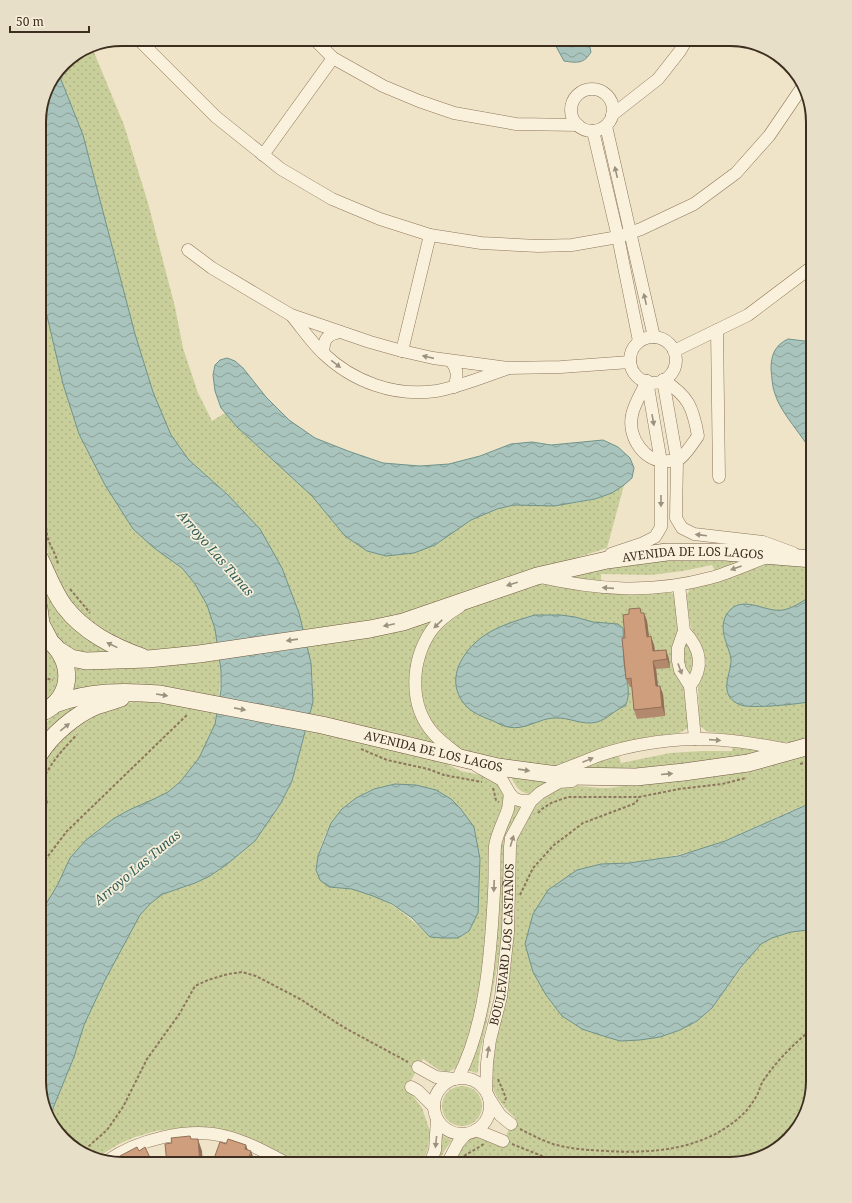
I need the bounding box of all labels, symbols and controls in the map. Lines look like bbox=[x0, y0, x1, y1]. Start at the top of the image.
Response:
scale bar bbox=[10, 8, 89, 34]
text: 50 m bbox=[16, 13, 44, 30]
one-way arrow bbox=[613, 166, 619, 178]
one-way arrow bbox=[642, 293, 648, 305]
one-way arrow bbox=[422, 353, 434, 359]
one-way arrow bbox=[331, 359, 342, 368]
one-way arrow bbox=[651, 414, 657, 426]
one-way arrow bbox=[658, 495, 664, 508]
water label: Arroyo Las Tunas bbox=[173, 506, 258, 600]
one-way arrow bbox=[695, 532, 707, 538]
street label: AVENIDA DE LOS LAGOS bbox=[621, 543, 764, 566]
one-way arrow bbox=[729, 566, 741, 572]
one-way arrow bbox=[506, 581, 518, 587]
one-way arrow bbox=[602, 585, 614, 592]
one-way arrow bbox=[433, 619, 443, 629]
one-way arrow bbox=[382, 622, 395, 628]
one-way arrow bbox=[286, 637, 298, 643]
one-way arrow bbox=[106, 641, 118, 648]
one-way arrow bbox=[678, 663, 684, 675]
one-way arrow bbox=[156, 692, 169, 698]
one-way arrow bbox=[234, 706, 247, 712]
one-way arrow bbox=[60, 722, 71, 731]
street label: AVENIDA DE LOS LAGOS bbox=[363, 726, 504, 776]
one-way arrow bbox=[709, 737, 721, 744]
one-way arrow bbox=[582, 757, 594, 763]
one-way arrow bbox=[518, 767, 530, 773]
one-way arrow bbox=[661, 771, 673, 778]
water label: Arroyo Las Tunas bbox=[89, 825, 184, 909]
one-way arrow bbox=[509, 834, 515, 846]
street label: BOULEVARD LOS CASTAÑOS bbox=[485, 863, 518, 1027]
one-way arrow bbox=[491, 880, 497, 893]
one-way arrow bbox=[485, 1046, 491, 1058]
one-way arrow bbox=[433, 1136, 439, 1148]

